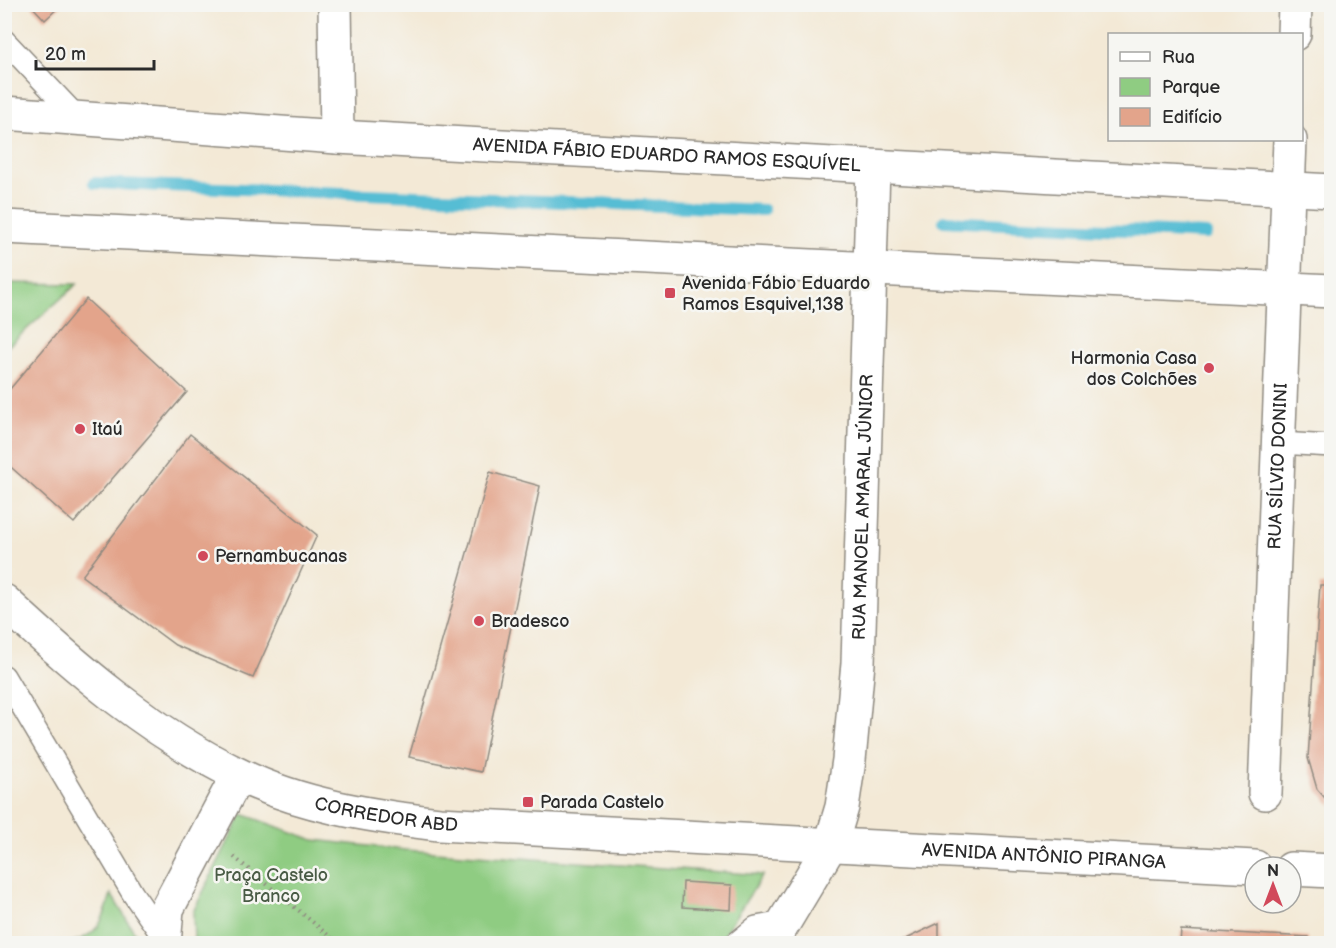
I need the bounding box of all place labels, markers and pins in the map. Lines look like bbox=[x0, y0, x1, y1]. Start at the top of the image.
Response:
place label: Avenida Fábio Eduardo Ramos Esquivel,138 bbox=[682, 273, 870, 315]
marker: Avenida Fábio Eduardo Ramos Esquivel,138 bbox=[663, 286, 677, 300]
place label: Harmonia Casa dos Colchões bbox=[1071, 348, 1197, 390]
marker: Harmonia Casa dos Colchões bbox=[1202, 361, 1216, 375]
place label: Itaú bbox=[92, 419, 123, 440]
marker: Itaú bbox=[73, 422, 87, 436]
place label: Pernambucanas bbox=[215, 546, 347, 567]
marker: Pernambucanas bbox=[196, 549, 210, 563]
place label: Bradesco bbox=[491, 611, 569, 632]
marker: Bradesco bbox=[472, 614, 486, 628]
place label: Parada Castelo bbox=[540, 792, 664, 813]
marker: Parada Castelo bbox=[521, 795, 535, 809]

